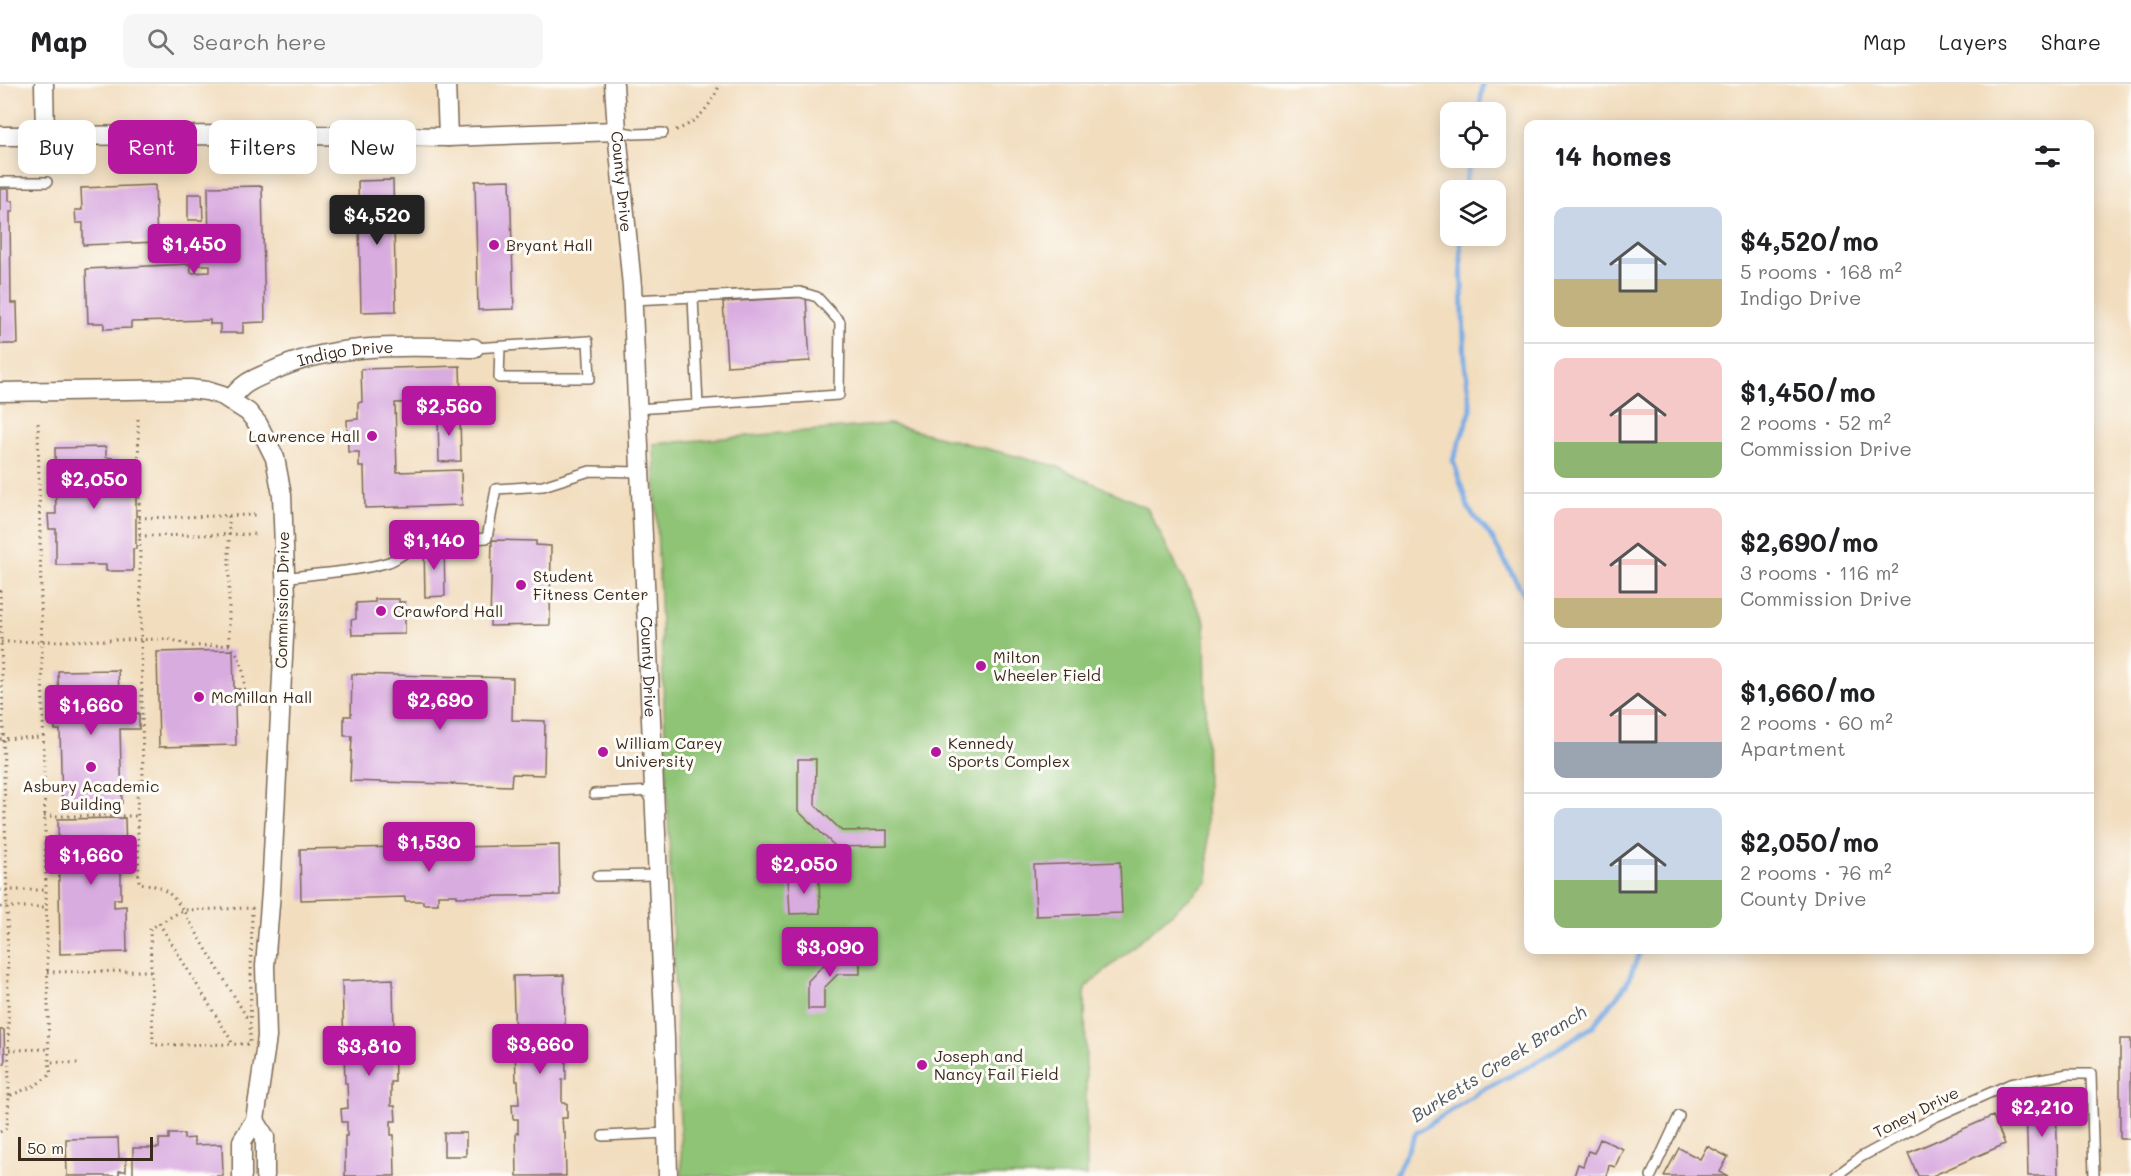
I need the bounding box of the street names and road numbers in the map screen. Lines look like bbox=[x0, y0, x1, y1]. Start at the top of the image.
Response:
street label: County Drive bbox=[607, 130, 638, 233]
street label: Indigo Drive bbox=[294, 336, 394, 371]
street label: Commission Drive bbox=[270, 531, 293, 669]
street label: County Drive bbox=[636, 616, 662, 718]
street label: Toney Drive bbox=[1870, 1081, 1962, 1142]

